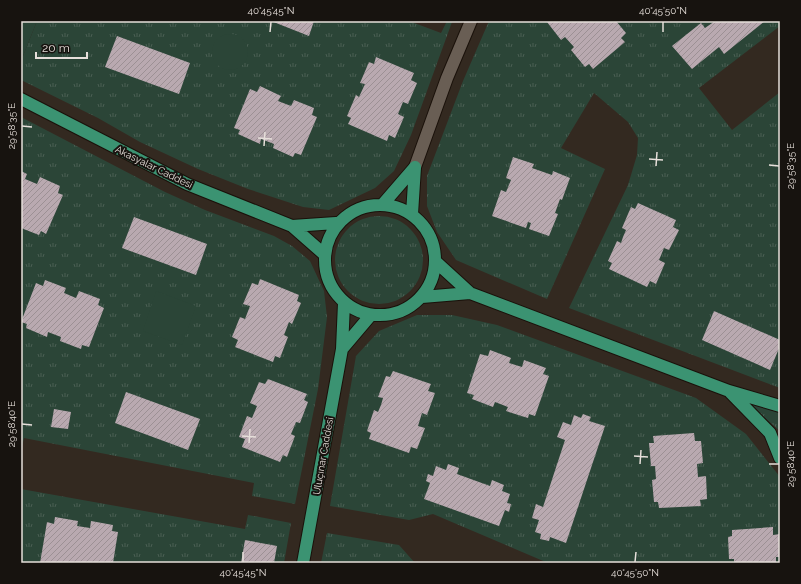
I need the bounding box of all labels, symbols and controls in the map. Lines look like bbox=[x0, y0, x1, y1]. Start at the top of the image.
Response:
text: 40°45'45"N bbox=[248, 5, 294, 16]
text: 40°45'50"N bbox=[639, 5, 687, 16]
scale bar bbox=[36, 34, 87, 60]
text: 20 m bbox=[42, 41, 70, 55]
text: 29°58'35"E bbox=[6, 103, 17, 149]
text: 29°58'35"E bbox=[785, 143, 796, 189]
street label: Akasyalar Caddesi bbox=[114, 144, 194, 190]
text: 29°58'40"E bbox=[6, 401, 17, 447]
street label: Uluçınar Caddesi bbox=[311, 416, 335, 496]
text: 29°58'40"E bbox=[785, 441, 796, 487]
text: 40°45'45"N bbox=[220, 567, 266, 578]
text: 40°45'50"N bbox=[611, 567, 659, 578]

